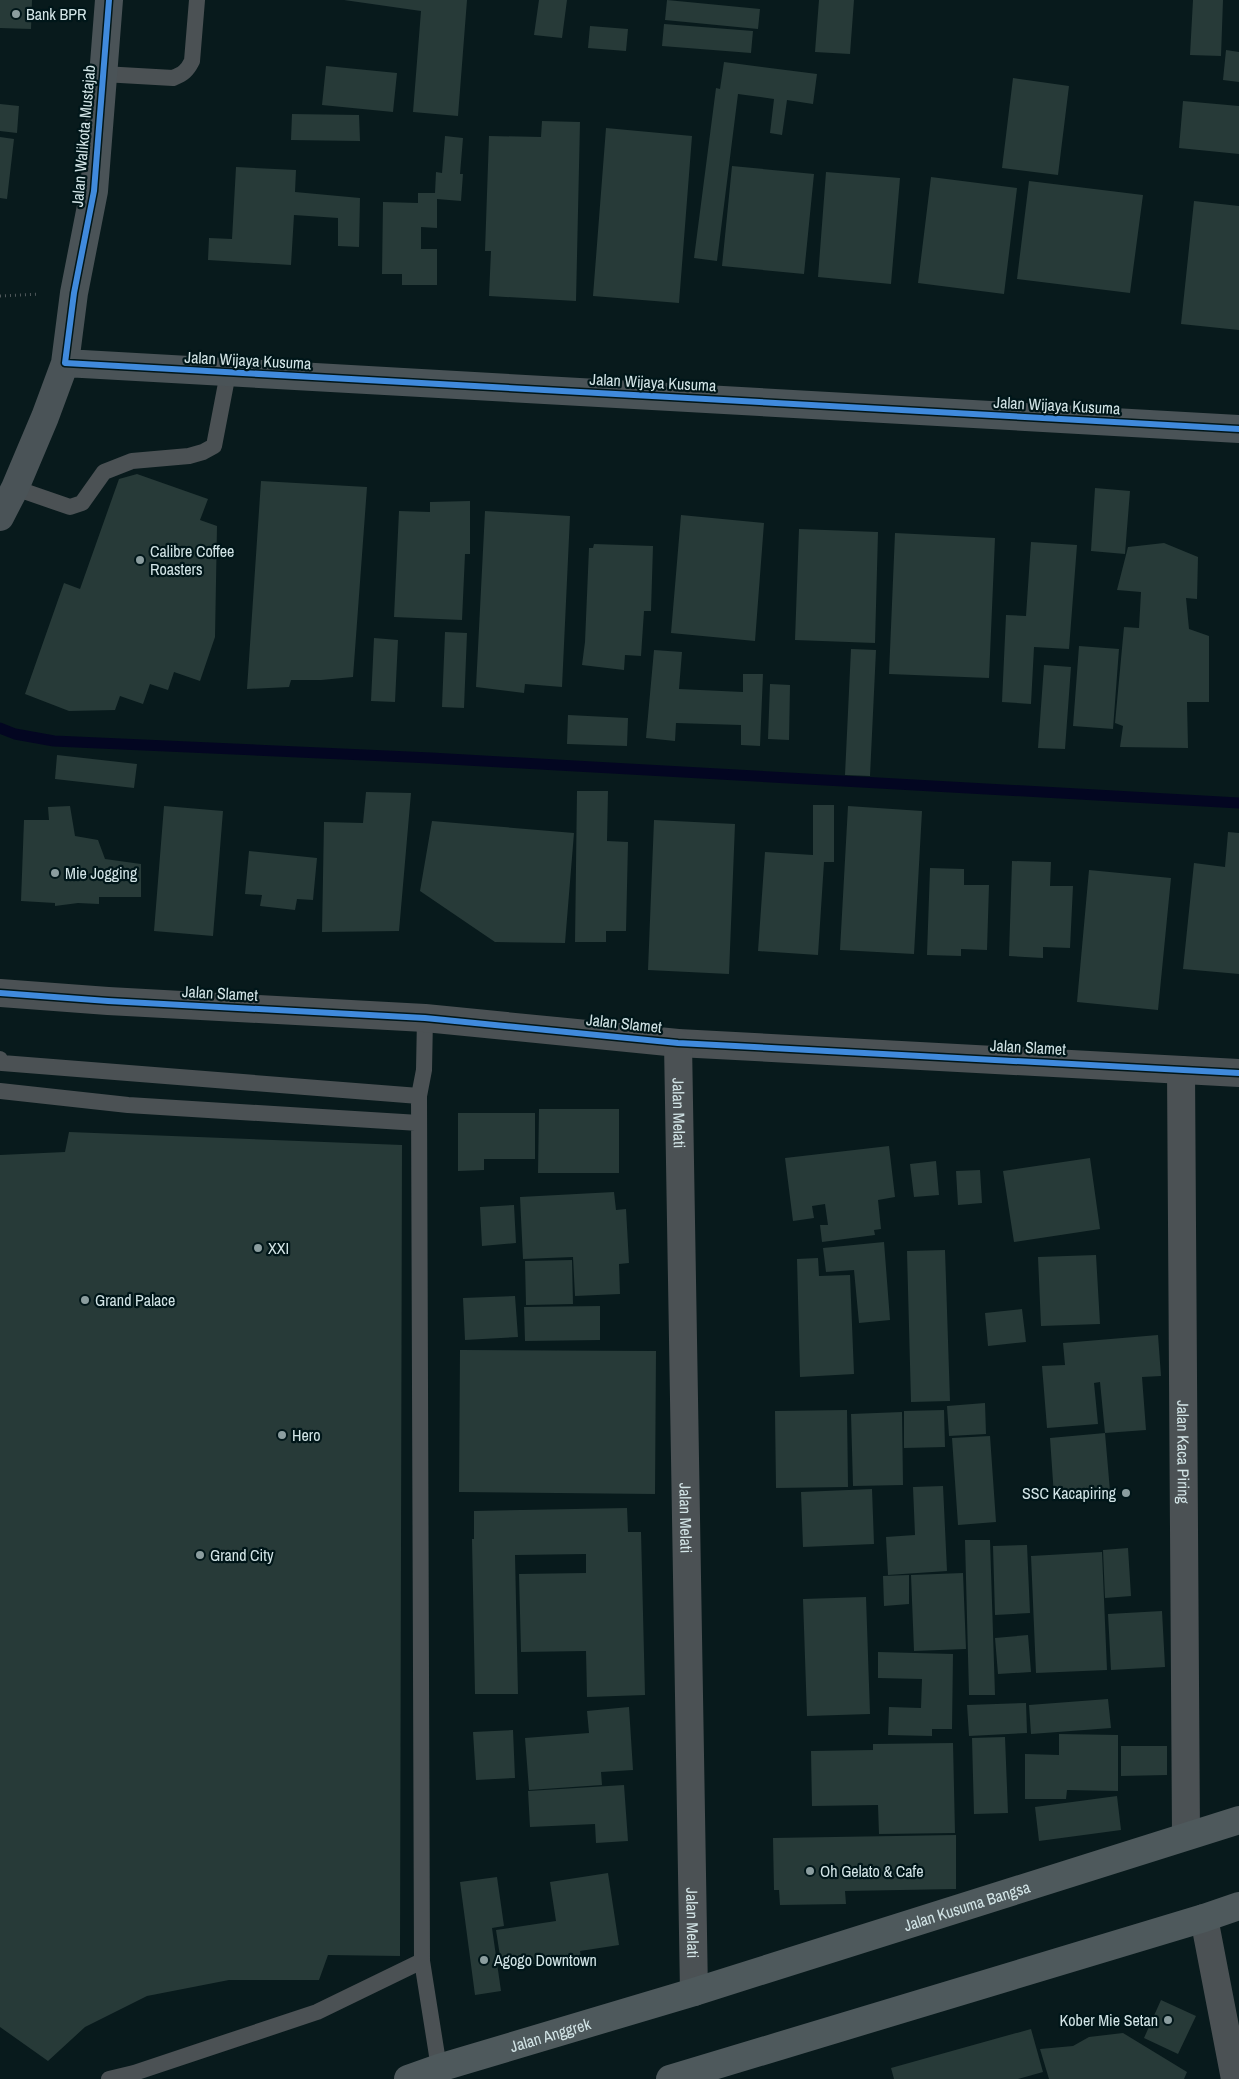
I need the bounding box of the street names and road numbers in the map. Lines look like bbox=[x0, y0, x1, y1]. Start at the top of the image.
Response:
street label: Jalan Walikota Mustajab bbox=[66, 64, 100, 208]
street label: Jalan Wijaya Kusuma bbox=[184, 346, 313, 374]
street label: Jalan Wijaya Kusuma bbox=[589, 368, 718, 396]
street label: Jalan Wijaya Kusuma bbox=[993, 391, 1122, 419]
street label: Jalan Slamet bbox=[182, 980, 259, 1006]
street label: Jalan Slamet bbox=[585, 1008, 663, 1038]
street label: Jalan Slamet bbox=[990, 1034, 1067, 1060]
street label: Jalan Melati bbox=[668, 1077, 691, 1149]
street label: Jalan Kaca Piring bbox=[1172, 1400, 1195, 1505]
street label: Jalan Melati bbox=[674, 1482, 698, 1554]
street label: Jalan Kusuma Bangsa bbox=[901, 1875, 1033, 1936]
street label: Jalan Melati bbox=[681, 1887, 704, 1958]
street label: Jalan Anggrek bbox=[507, 2012, 594, 2057]

